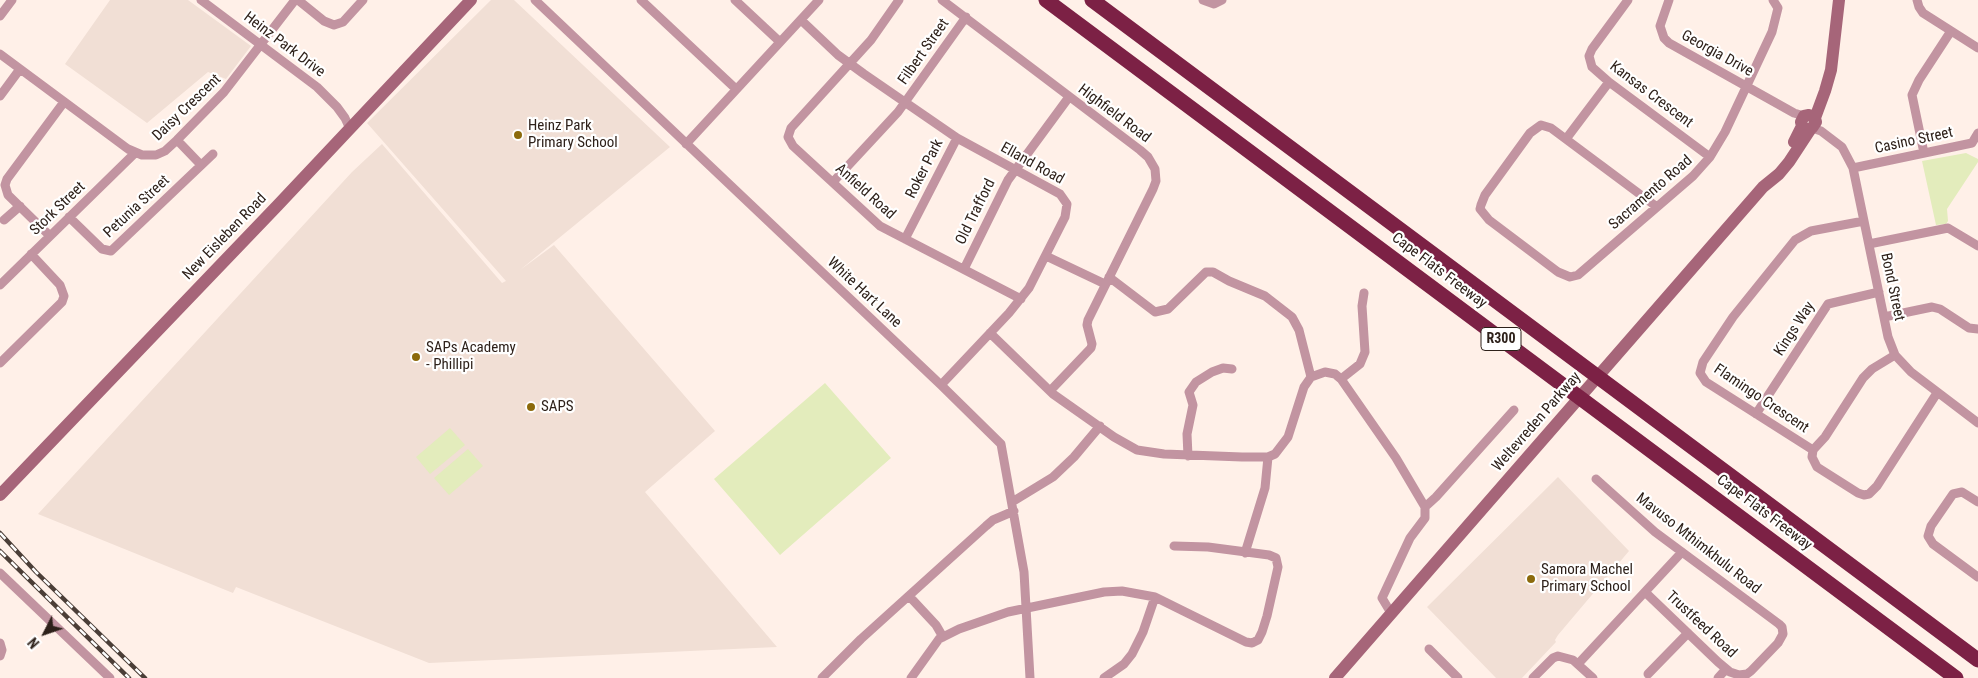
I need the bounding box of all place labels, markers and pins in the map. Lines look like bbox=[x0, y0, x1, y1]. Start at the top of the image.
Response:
place label: Heinz Park Primary School bbox=[528, 117, 618, 152]
marker: Heinz Park Primary School bbox=[512, 129, 524, 141]
place label: SAPs Academy - Phillipi bbox=[426, 339, 516, 374]
marker: SAPs Academy - Phillipi bbox=[410, 351, 422, 363]
place label: SAPS bbox=[541, 398, 574, 416]
marker: SAPS bbox=[525, 401, 537, 413]
place label: Samora Machel Primary School bbox=[1541, 561, 1633, 596]
marker: Samora Machel Primary School bbox=[1525, 573, 1537, 585]

